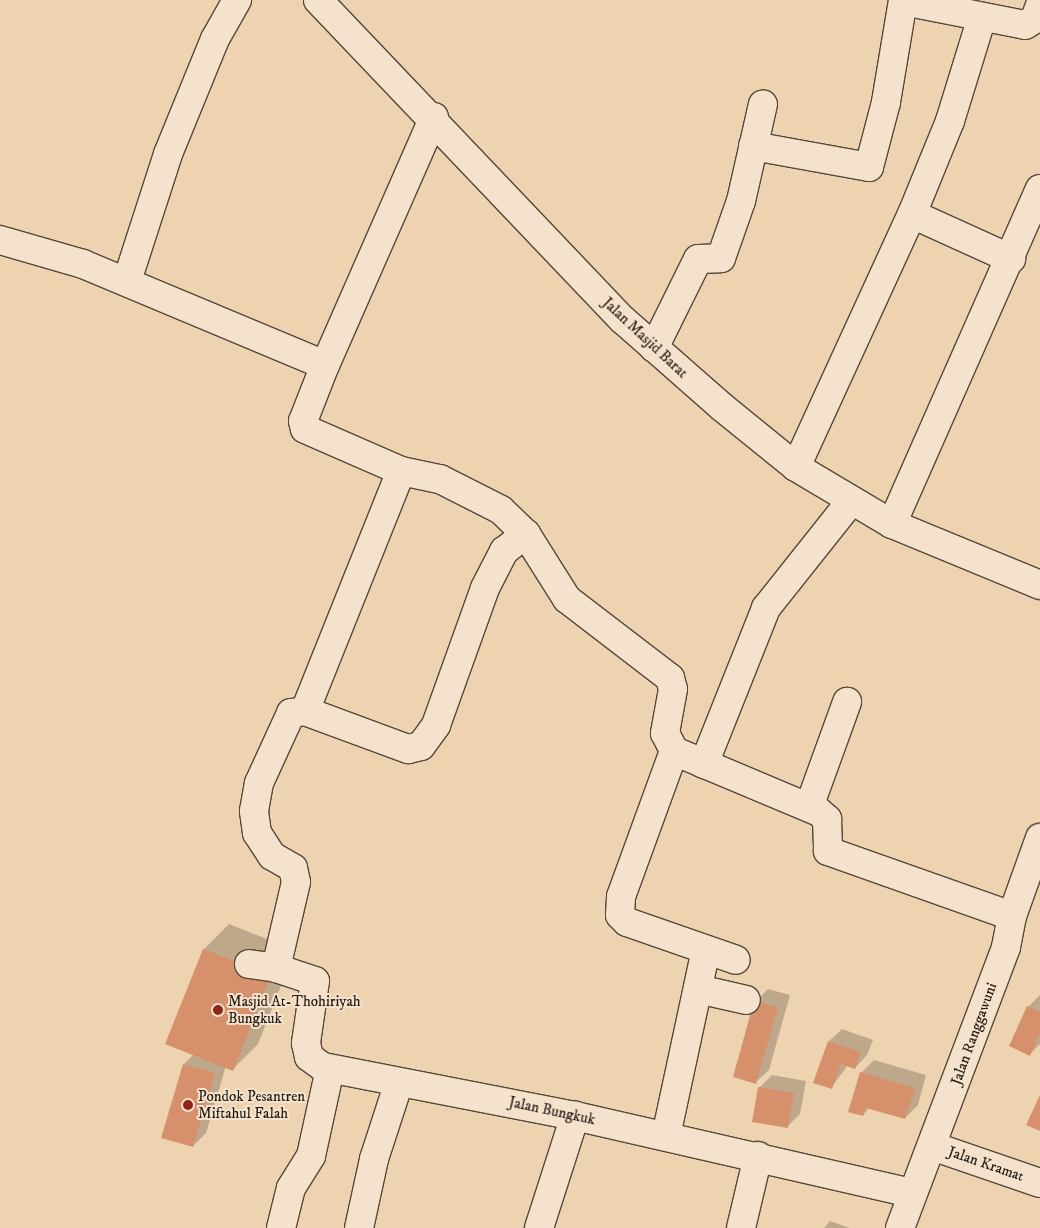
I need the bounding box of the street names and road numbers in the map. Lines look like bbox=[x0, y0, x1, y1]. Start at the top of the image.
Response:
street label: Jalan Masjid Barat bbox=[599, 294, 691, 382]
street label: Jalan Ranggawuni bbox=[947, 980, 1001, 1088]
street label: Jalan Bungkuk bbox=[507, 1093, 597, 1129]
street label: Jalan Kramat bbox=[946, 1143, 1026, 1185]

